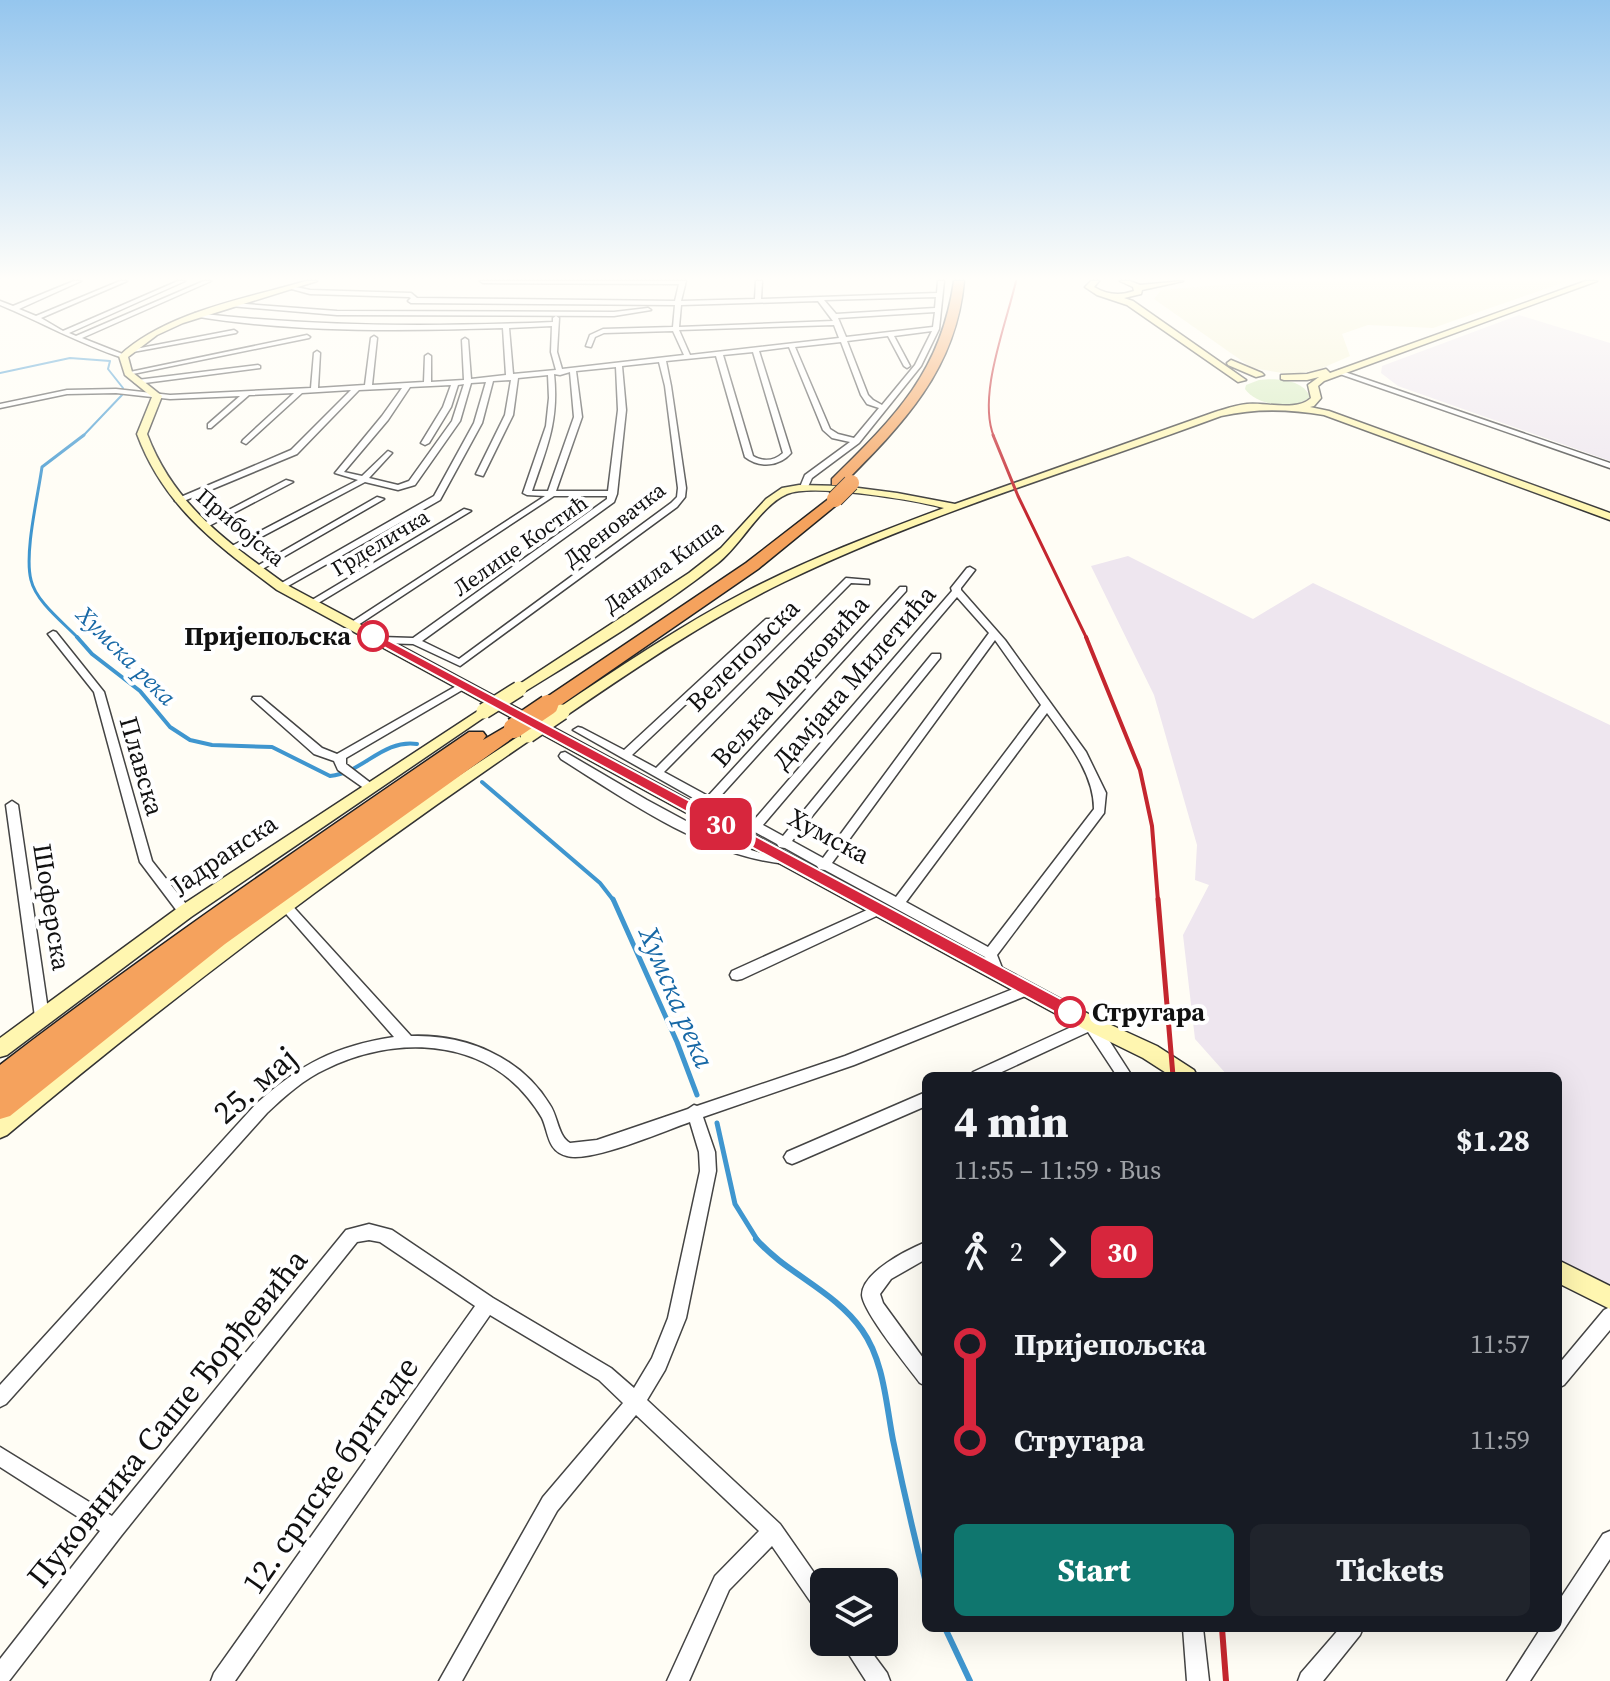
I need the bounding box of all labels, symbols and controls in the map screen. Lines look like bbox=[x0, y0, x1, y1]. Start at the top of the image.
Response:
street label: Дреновачка bbox=[557, 474, 672, 573]
street label: Прибојска bbox=[190, 481, 292, 573]
street label: Лелице Костић bbox=[447, 487, 593, 603]
street label: Грделичка bbox=[325, 501, 435, 583]
street label: Данила Киша bbox=[597, 512, 730, 620]
street label: Дамјана Милетића bbox=[764, 577, 945, 777]
street label: Вељка Марковића bbox=[703, 587, 877, 775]
street label: Велепољска bbox=[679, 590, 808, 719]
water label: Хумска река bbox=[68, 598, 184, 713]
place label: Пријепољска bbox=[184, 618, 351, 654]
marker: Пријепољска bbox=[358, 621, 388, 651]
street label: Плавска bbox=[111, 712, 174, 821]
line badge: 30 bbox=[685, 798, 757, 850]
street label: Хумска bbox=[782, 799, 877, 873]
street label: Јадранска bbox=[163, 805, 285, 903]
text: 30 bbox=[706, 805, 736, 843]
street label: Шоферска bbox=[24, 841, 80, 974]
water label: Хумска река bbox=[630, 919, 724, 1074]
place label: Стругара bbox=[1092, 994, 1205, 1030]
marker: Стругара bbox=[1055, 997, 1085, 1027]
street label: 25. мај bbox=[204, 1036, 306, 1134]
text: 4 min bbox=[954, 1091, 1069, 1152]
text: $1.28 bbox=[1456, 1120, 1530, 1161]
text: 11:55 – 11:59 · Bus bbox=[954, 1152, 1161, 1188]
icon: walk bbox=[954, 1230, 998, 1274]
icon: forward bbox=[1035, 1230, 1079, 1274]
text: 30 bbox=[1107, 1233, 1137, 1271]
text: 2 bbox=[1010, 1234, 1023, 1270]
street label: Пуковника Саше Ђорђевића bbox=[16, 1239, 318, 1597]
text: Пријепољска bbox=[1014, 1324, 1206, 1365]
text: 11:57 bbox=[1470, 1326, 1530, 1362]
street label: 12. српске бригаде bbox=[231, 1347, 429, 1603]
text: Стругара bbox=[1014, 1420, 1145, 1461]
text: 11:59 bbox=[1470, 1422, 1530, 1458]
button: Start bbox=[954, 1524, 1234, 1616]
button: Tickets bbox=[1250, 1524, 1530, 1616]
map controls bbox=[810, 1568, 898, 1656]
button: layers bbox=[810, 1568, 898, 1656]

